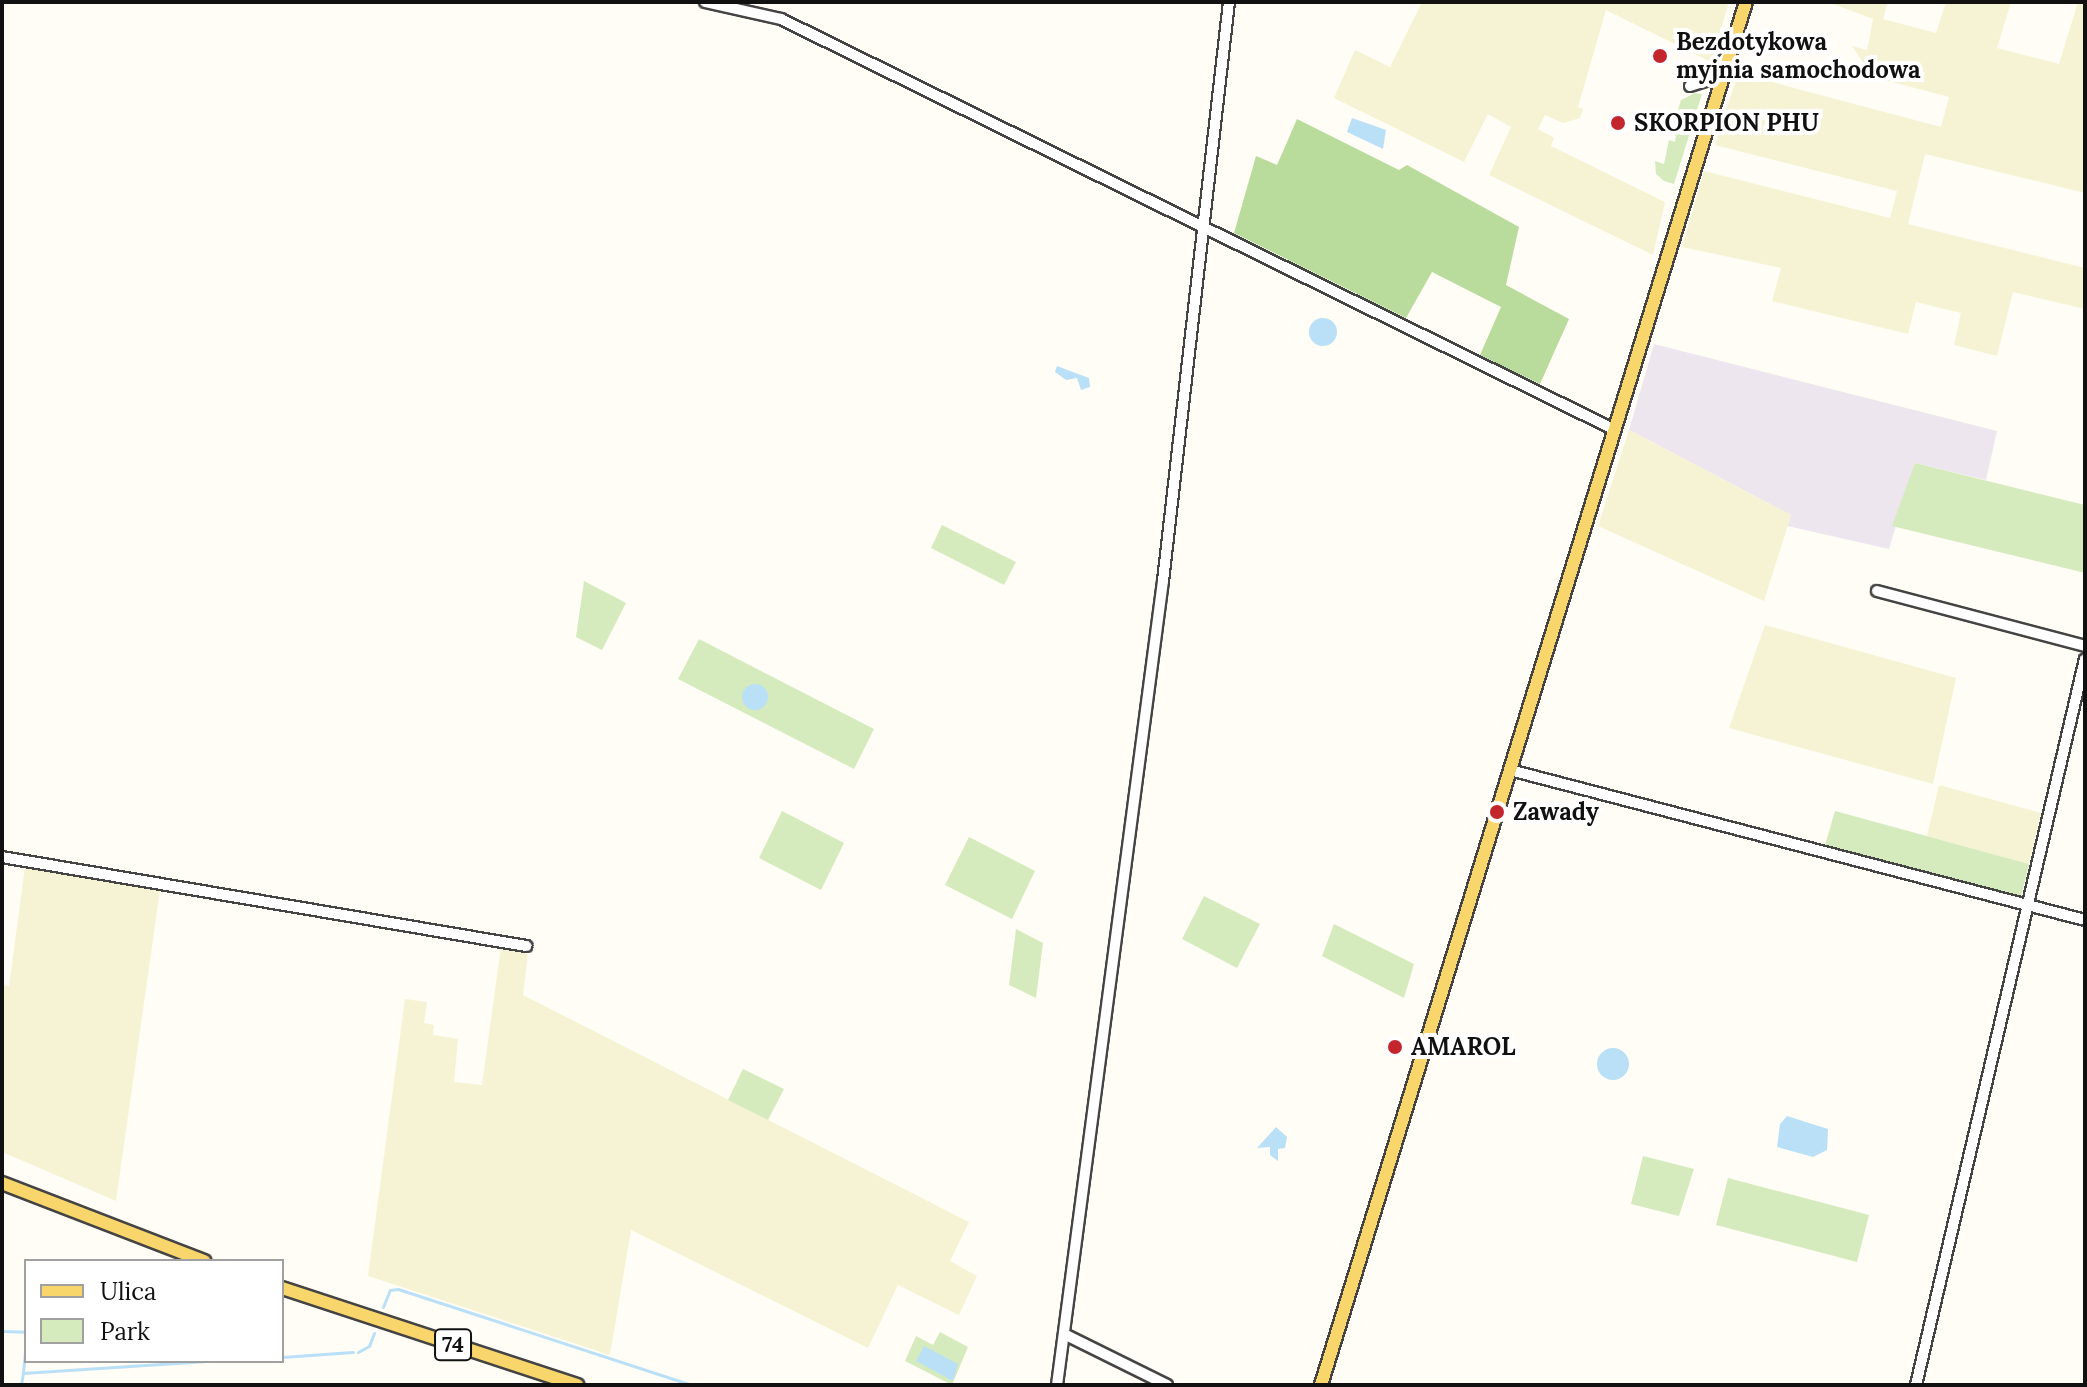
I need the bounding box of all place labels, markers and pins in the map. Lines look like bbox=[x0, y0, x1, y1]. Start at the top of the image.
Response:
place label: Bezdotykowa myjnia samochodowa bbox=[1676, 28, 1921, 84]
marker: Bezdotykowa myjnia samochodowa bbox=[1651, 47, 1669, 65]
place label: SKORPION PHU bbox=[1634, 109, 1819, 137]
marker: SKORPION PHU bbox=[1609, 114, 1627, 132]
place label: Zawady bbox=[1513, 798, 1599, 826]
marker: Zawady bbox=[1488, 803, 1506, 821]
place label: AMAROL bbox=[1411, 1033, 1515, 1061]
marker: AMAROL bbox=[1386, 1038, 1404, 1056]

